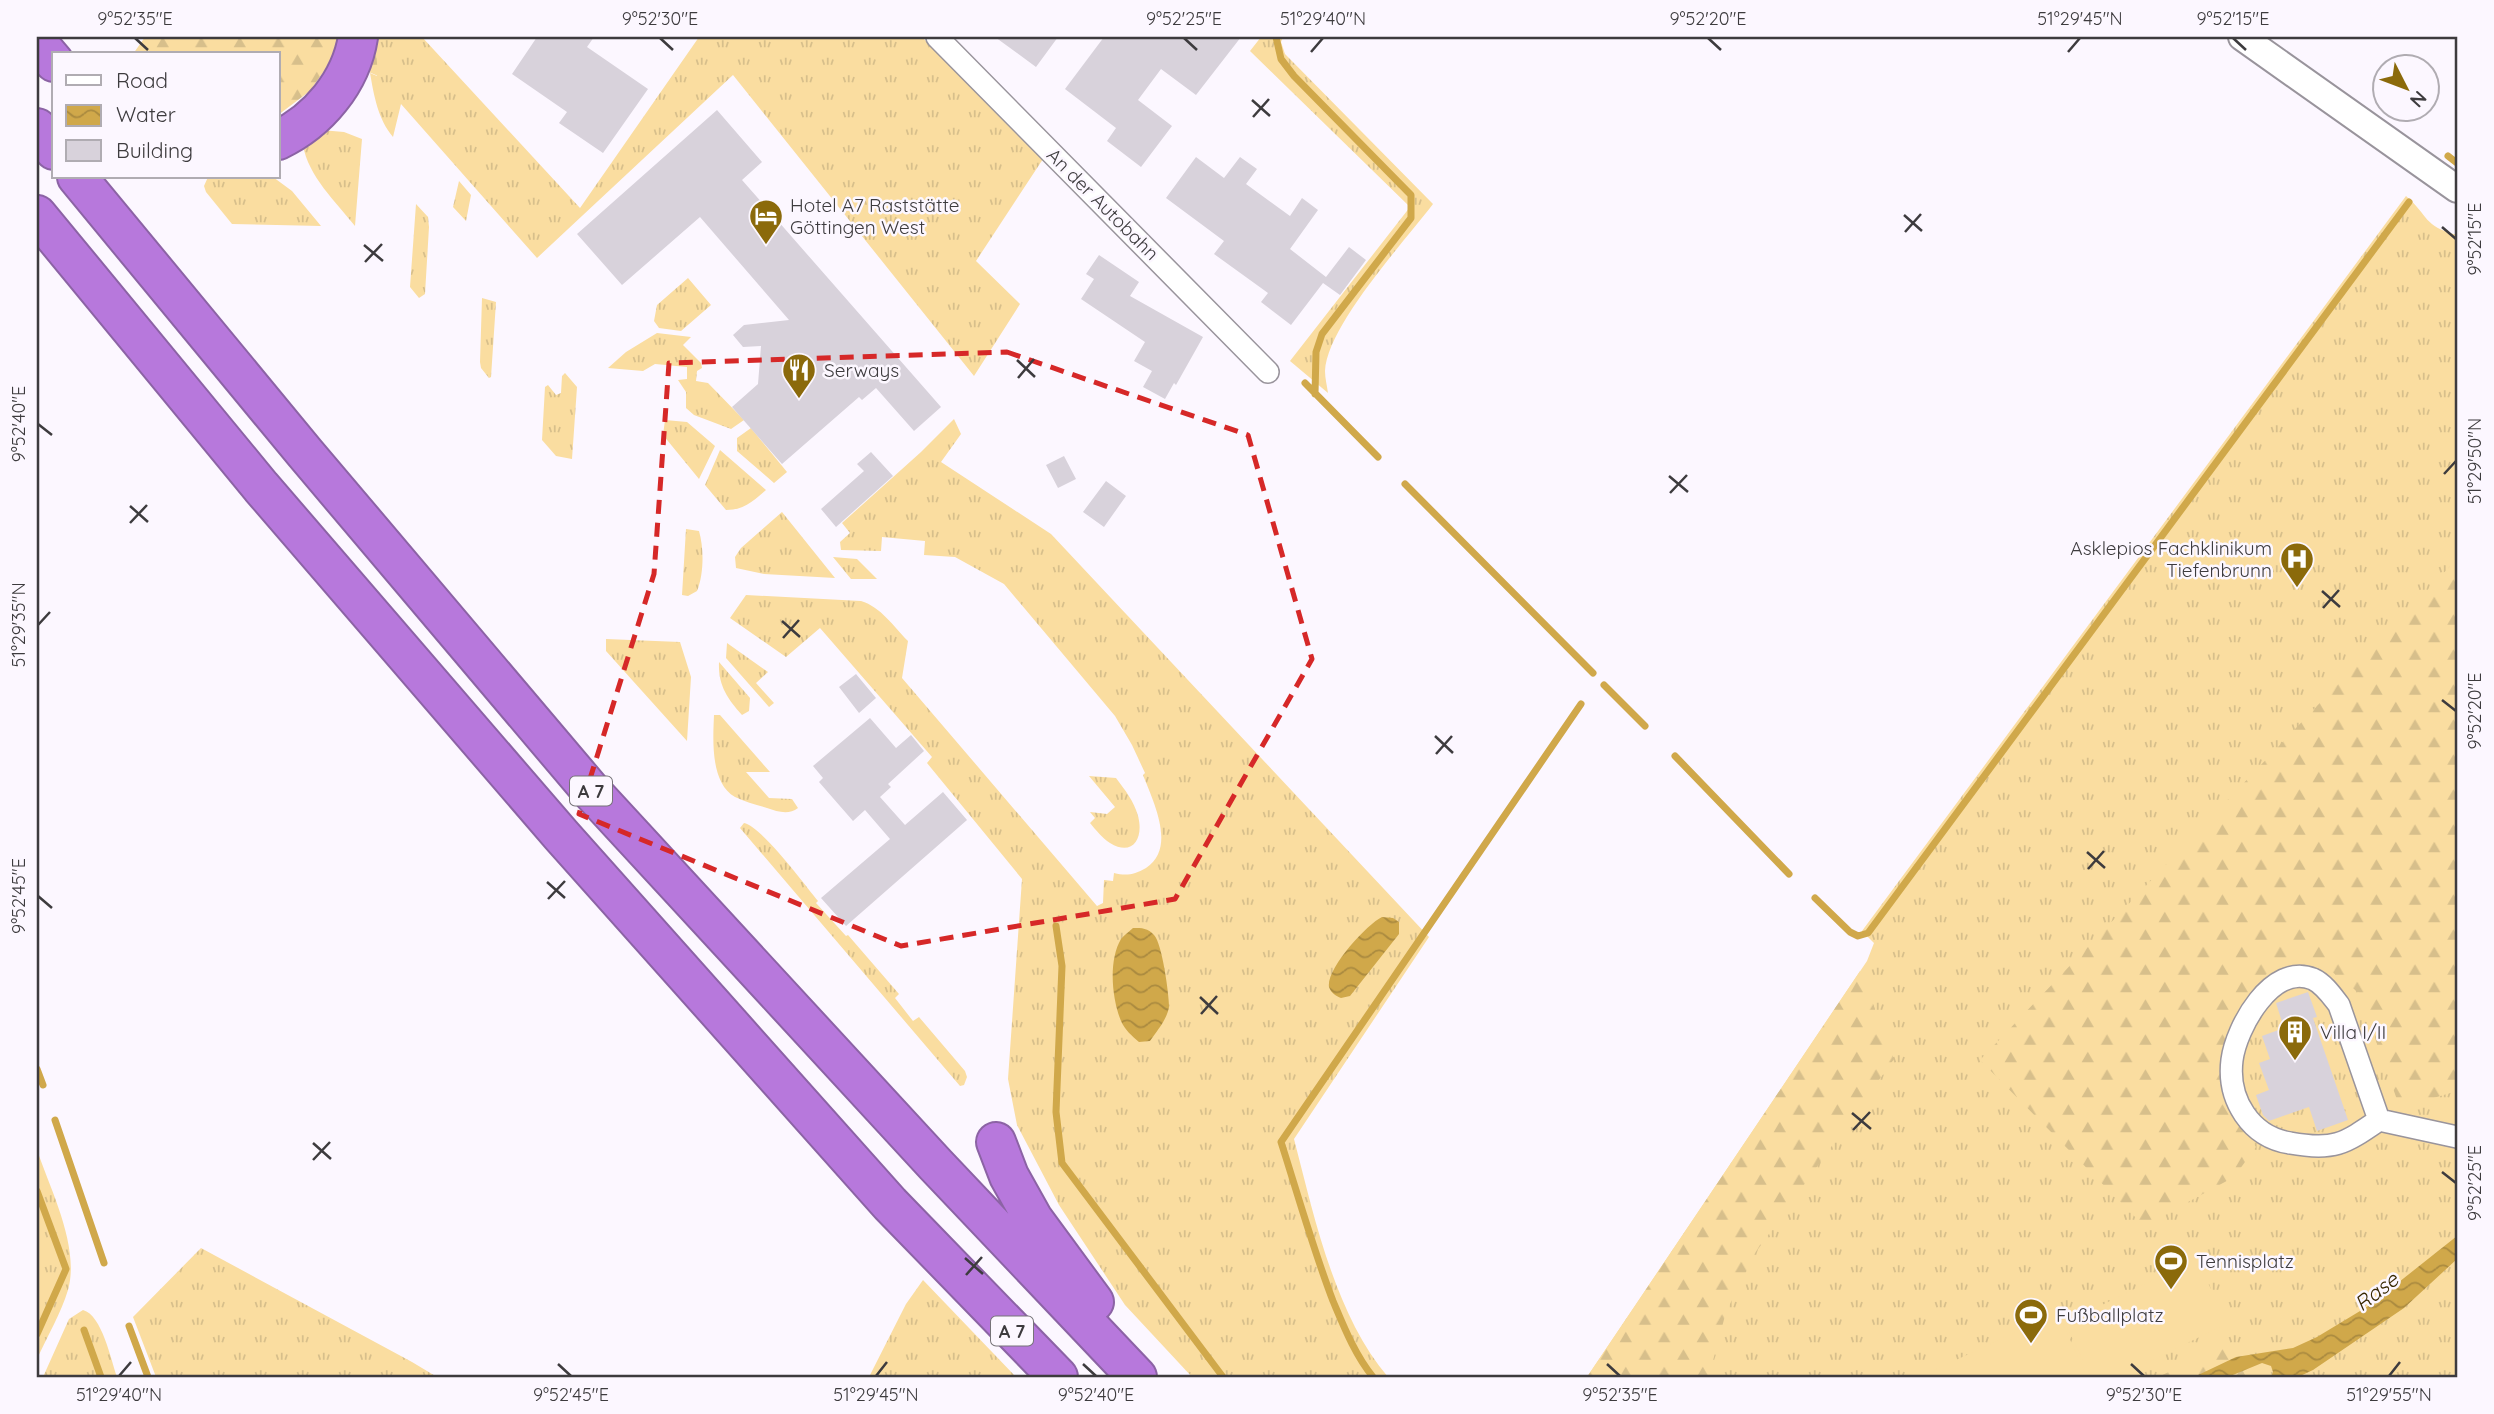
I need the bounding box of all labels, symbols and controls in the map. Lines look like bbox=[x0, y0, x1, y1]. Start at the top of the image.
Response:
text: 9°52'35"E bbox=[97, 7, 173, 30]
text: 9°52'30"E bbox=[622, 7, 698, 30]
text: 9°52'25"E bbox=[1146, 7, 1222, 30]
text: 51°29'40"N bbox=[1280, 7, 1366, 30]
text: 9°52'20"E bbox=[1669, 7, 1747, 30]
text: 51°29'45"N bbox=[2037, 7, 2123, 30]
text: 9°52'15"E bbox=[2197, 7, 2269, 30]
legend bbox=[52, 52, 280, 178]
north arrow bbox=[2372, 52, 2442, 122]
text: Road bbox=[116, 67, 168, 93]
text: N bbox=[2405, 86, 2432, 113]
text: Water bbox=[116, 101, 176, 127]
text: Building bbox=[116, 137, 193, 163]
street label: An der Autobahn bbox=[1042, 143, 1164, 265]
place label: Hotel A7 Raststätte Göttingen West bbox=[790, 193, 959, 239]
hotel icon: Hotel A7 Raststätte Göttingen West bbox=[747, 197, 785, 246]
text: 9°52'15"E bbox=[2463, 203, 2486, 275]
restaurant icon: Serways bbox=[780, 351, 818, 400]
place label: Serways bbox=[824, 358, 899, 382]
text: 9°52'40"E bbox=[7, 386, 30, 462]
text: 51°29'50"N bbox=[2463, 418, 2486, 504]
place label: Asklepios Fachklinikum Tiefenbrunn bbox=[2070, 536, 2272, 582]
hospital icon: Asklepios Fachklinikum Tiefenbrunn bbox=[2278, 540, 2316, 589]
text: 51°29'35"N bbox=[7, 582, 30, 668]
text: 9°52'20"E bbox=[2463, 672, 2486, 750]
road number: A 7 bbox=[570, 776, 612, 806]
text: 9°52'45"E bbox=[7, 858, 30, 934]
building icon: Villa I/II bbox=[2276, 1013, 2314, 1062]
place label: Villa I/II bbox=[2320, 1020, 2386, 1044]
text: 9°52'25"E bbox=[2463, 1145, 2486, 1221]
sports icon: Tennisplatz bbox=[2152, 1242, 2190, 1291]
place label: Tennisplatz bbox=[2196, 1249, 2294, 1273]
water label: Rase bbox=[2349, 1265, 2404, 1316]
sports icon: Fußballplatz bbox=[2012, 1296, 2050, 1345]
place label: Fußballplatz bbox=[2056, 1303, 2164, 1327]
road number: A 7 bbox=[991, 1316, 1033, 1346]
text: 51°29'40"N bbox=[76, 1383, 162, 1406]
text: 9°52'45"E bbox=[533, 1383, 609, 1406]
text: 51°29'45"N bbox=[833, 1383, 919, 1406]
text: 9°52'40"E bbox=[1058, 1383, 1134, 1406]
text: 9°52'35"E bbox=[1582, 1383, 1658, 1406]
text: 9°52'30"E bbox=[2106, 1383, 2182, 1406]
text: 51°29'55"N bbox=[2346, 1383, 2432, 1406]

